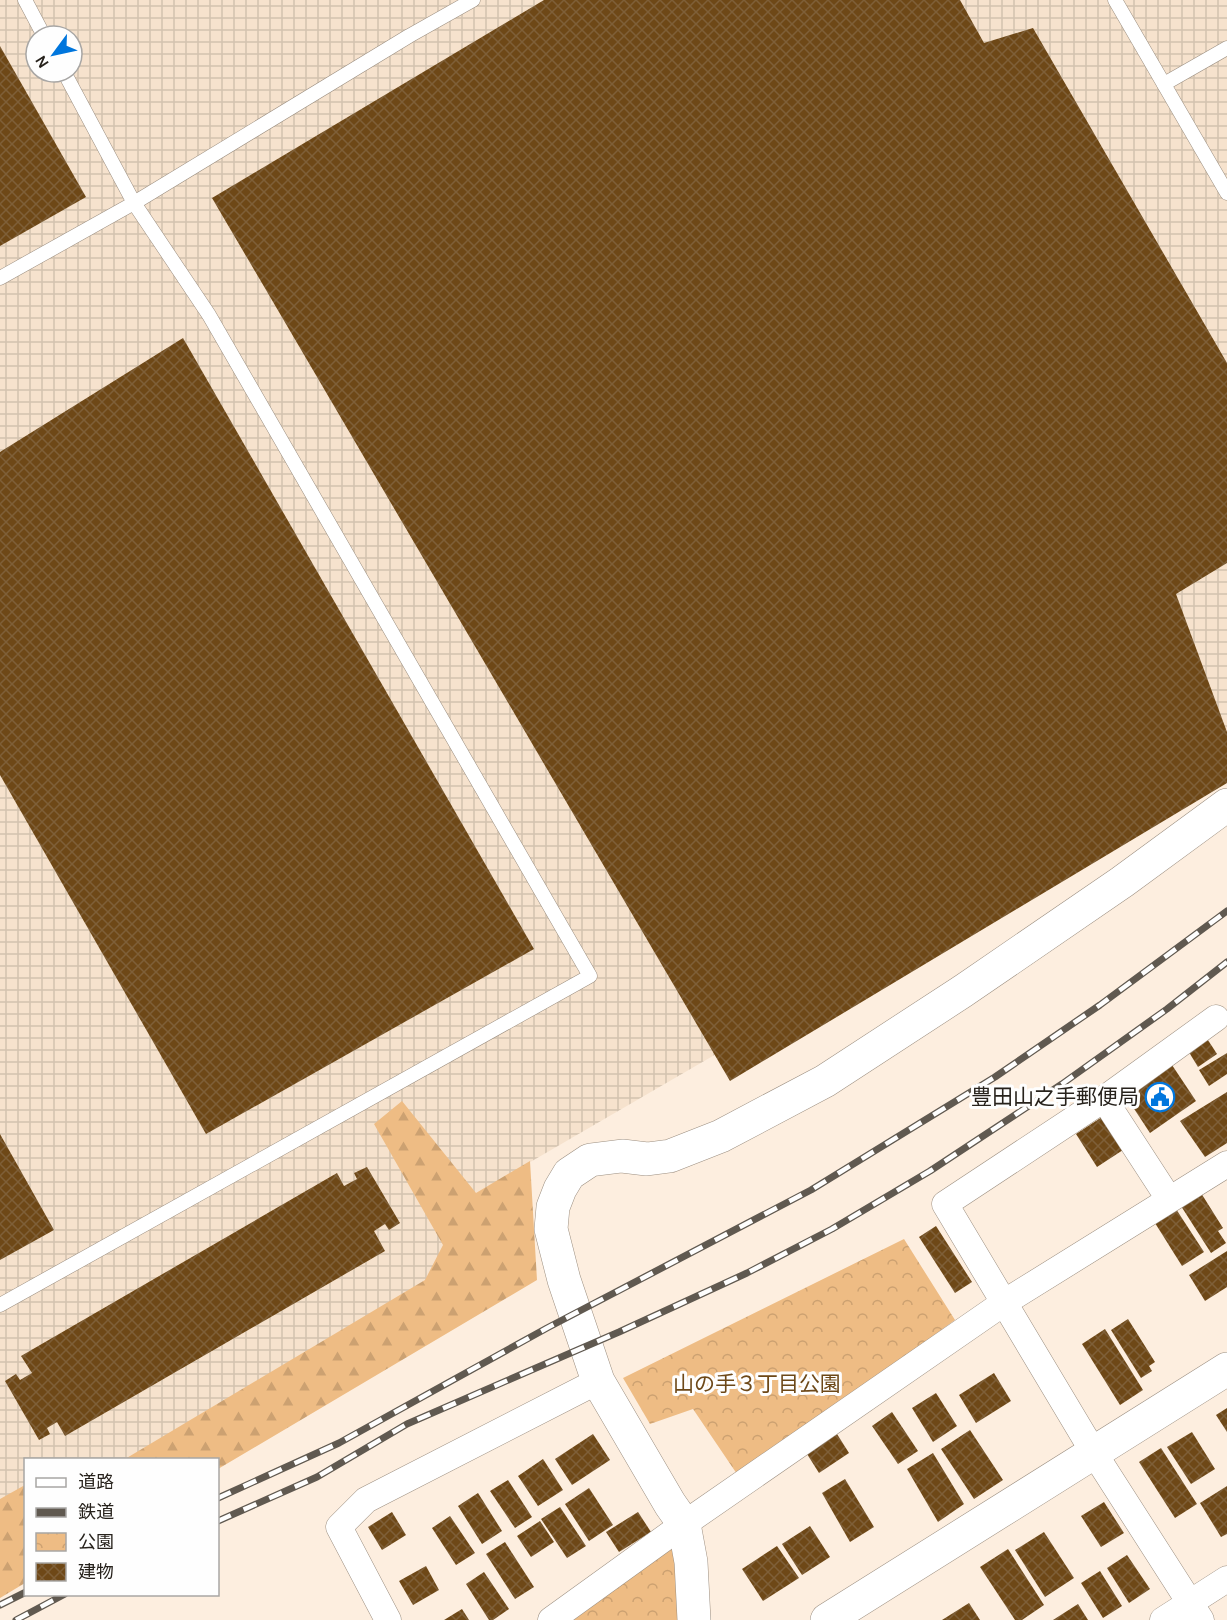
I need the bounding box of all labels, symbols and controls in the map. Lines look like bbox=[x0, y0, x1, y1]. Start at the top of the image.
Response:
north arrow bbox=[24, 24, 84, 84]
text: N bbox=[31, 52, 53, 72]
public building icon: 豊田山之手郵便局 bbox=[1144, 1081, 1176, 1113]
place label: 豊田山之手郵便局 bbox=[971, 1085, 1139, 1109]
park label: 山の手３丁目公園 bbox=[673, 1372, 841, 1396]
legend bbox=[24, 1458, 219, 1596]
text: 道路 bbox=[78, 1471, 114, 1493]
text: 鉄道 bbox=[78, 1501, 114, 1523]
text: 公園 bbox=[78, 1531, 114, 1553]
text: 建物 bbox=[78, 1561, 114, 1583]

